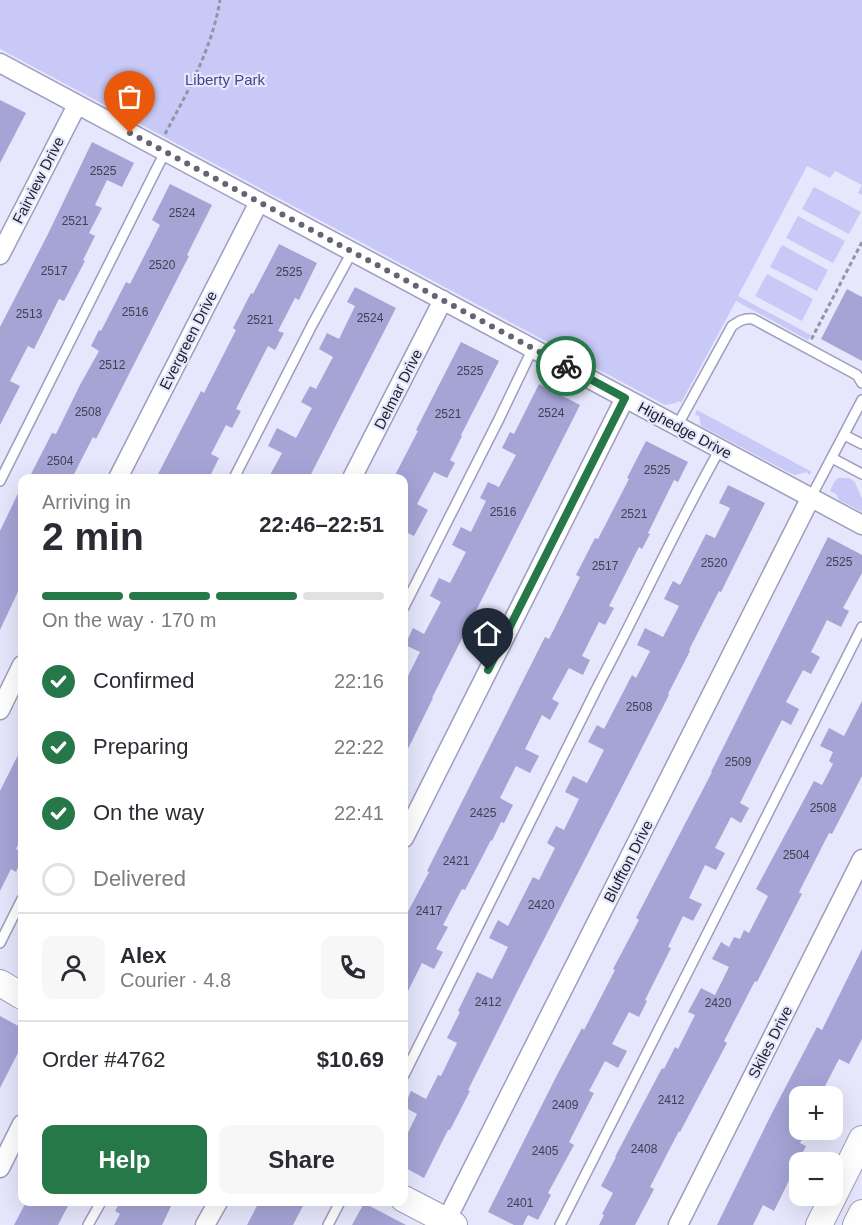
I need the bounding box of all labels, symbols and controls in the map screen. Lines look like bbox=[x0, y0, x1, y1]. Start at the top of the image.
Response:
pin bbox=[104, 71, 155, 133]
park label: Liberty Park bbox=[185, 71, 266, 88]
icon: bag bbox=[113, 80, 146, 113]
street label: Fairview Drive bbox=[9, 134, 67, 226]
house number: 2525 bbox=[90, 164, 117, 178]
house number: 2524 bbox=[169, 206, 196, 220]
house number: 2521 bbox=[62, 214, 89, 228]
house number: 2520 bbox=[149, 258, 176, 272]
house number: 2517 bbox=[41, 264, 68, 278]
house number: 2525 bbox=[276, 265, 303, 279]
street label: Evergreen Drive bbox=[156, 288, 220, 392]
house number: 2516 bbox=[122, 305, 149, 319]
house number: 2513 bbox=[16, 307, 43, 321]
house number: 2524 bbox=[357, 311, 384, 325]
house number: 2521 bbox=[247, 313, 274, 327]
courier bbox=[536, 336, 596, 396]
street label: Delmar Drive bbox=[371, 346, 425, 432]
icon: bike bbox=[550, 350, 583, 383]
house number: 2512 bbox=[99, 358, 126, 372]
house number: 2525 bbox=[457, 364, 484, 378]
street label: Highedge Drive bbox=[635, 398, 735, 462]
house number: 2508 bbox=[75, 405, 102, 419]
house number: 2524 bbox=[538, 406, 565, 420]
house number: 2521 bbox=[435, 407, 462, 421]
house number: 2504 bbox=[47, 454, 74, 468]
house number: 2525 bbox=[644, 463, 671, 477]
text: Arriving in bbox=[42, 491, 131, 513]
house number: 2516 bbox=[490, 505, 517, 519]
house number: 2521 bbox=[621, 507, 648, 521]
text: 22:46–22:51 bbox=[259, 512, 384, 537]
text: 2 min bbox=[42, 515, 144, 558]
house number: 2525 bbox=[826, 555, 853, 569]
house number: 2520 bbox=[701, 556, 728, 570]
house number: 2517 bbox=[592, 559, 619, 573]
pin bbox=[462, 608, 513, 670]
text: On the way · 170 m bbox=[42, 609, 217, 631]
icon: home bbox=[471, 617, 504, 650]
icon: check bbox=[42, 665, 75, 698]
text: Confirmed bbox=[93, 668, 194, 693]
text: 22:16 bbox=[334, 670, 384, 692]
house number: 2508 bbox=[626, 700, 653, 714]
icon: check bbox=[42, 731, 75, 764]
text: Preparing bbox=[93, 734, 188, 759]
text: 22:22 bbox=[334, 736, 384, 758]
house number: 2509 bbox=[725, 755, 752, 769]
icon: check bbox=[42, 797, 75, 830]
text: On the way bbox=[93, 800, 204, 825]
house number: 2508 bbox=[810, 801, 837, 815]
text: 22:41 bbox=[334, 802, 384, 824]
house number: 2425 bbox=[470, 806, 497, 820]
street label: Bluffton Drive bbox=[600, 817, 656, 905]
house number: 2504 bbox=[783, 848, 810, 862]
house number: 2421 bbox=[443, 854, 470, 868]
text: Delivered bbox=[93, 866, 186, 891]
house number: 2420 bbox=[528, 898, 555, 912]
house number: 2417 bbox=[416, 904, 443, 918]
button: person bbox=[42, 936, 105, 999]
button: phone bbox=[321, 936, 384, 999]
text: Alex bbox=[120, 943, 166, 968]
text: Courier · 4.8 bbox=[120, 969, 231, 991]
house number: 2412 bbox=[475, 995, 502, 1009]
house number: 2420 bbox=[705, 996, 732, 1010]
street label: Skiles Drive bbox=[744, 1003, 796, 1081]
text: Order #4762 bbox=[42, 1047, 166, 1072]
text: $10.69 bbox=[317, 1047, 384, 1072]
map controls bbox=[789, 1086, 843, 1206]
button: + bbox=[789, 1086, 843, 1140]
house number: 2412 bbox=[658, 1093, 685, 1107]
house number: 2409 bbox=[552, 1098, 579, 1112]
button: Help bbox=[42, 1125, 207, 1194]
button: Share bbox=[219, 1125, 384, 1194]
house number: 2408 bbox=[631, 1142, 658, 1156]
house number: 2405 bbox=[532, 1144, 559, 1158]
button: − bbox=[789, 1152, 843, 1206]
house number: 2401 bbox=[507, 1196, 534, 1210]

